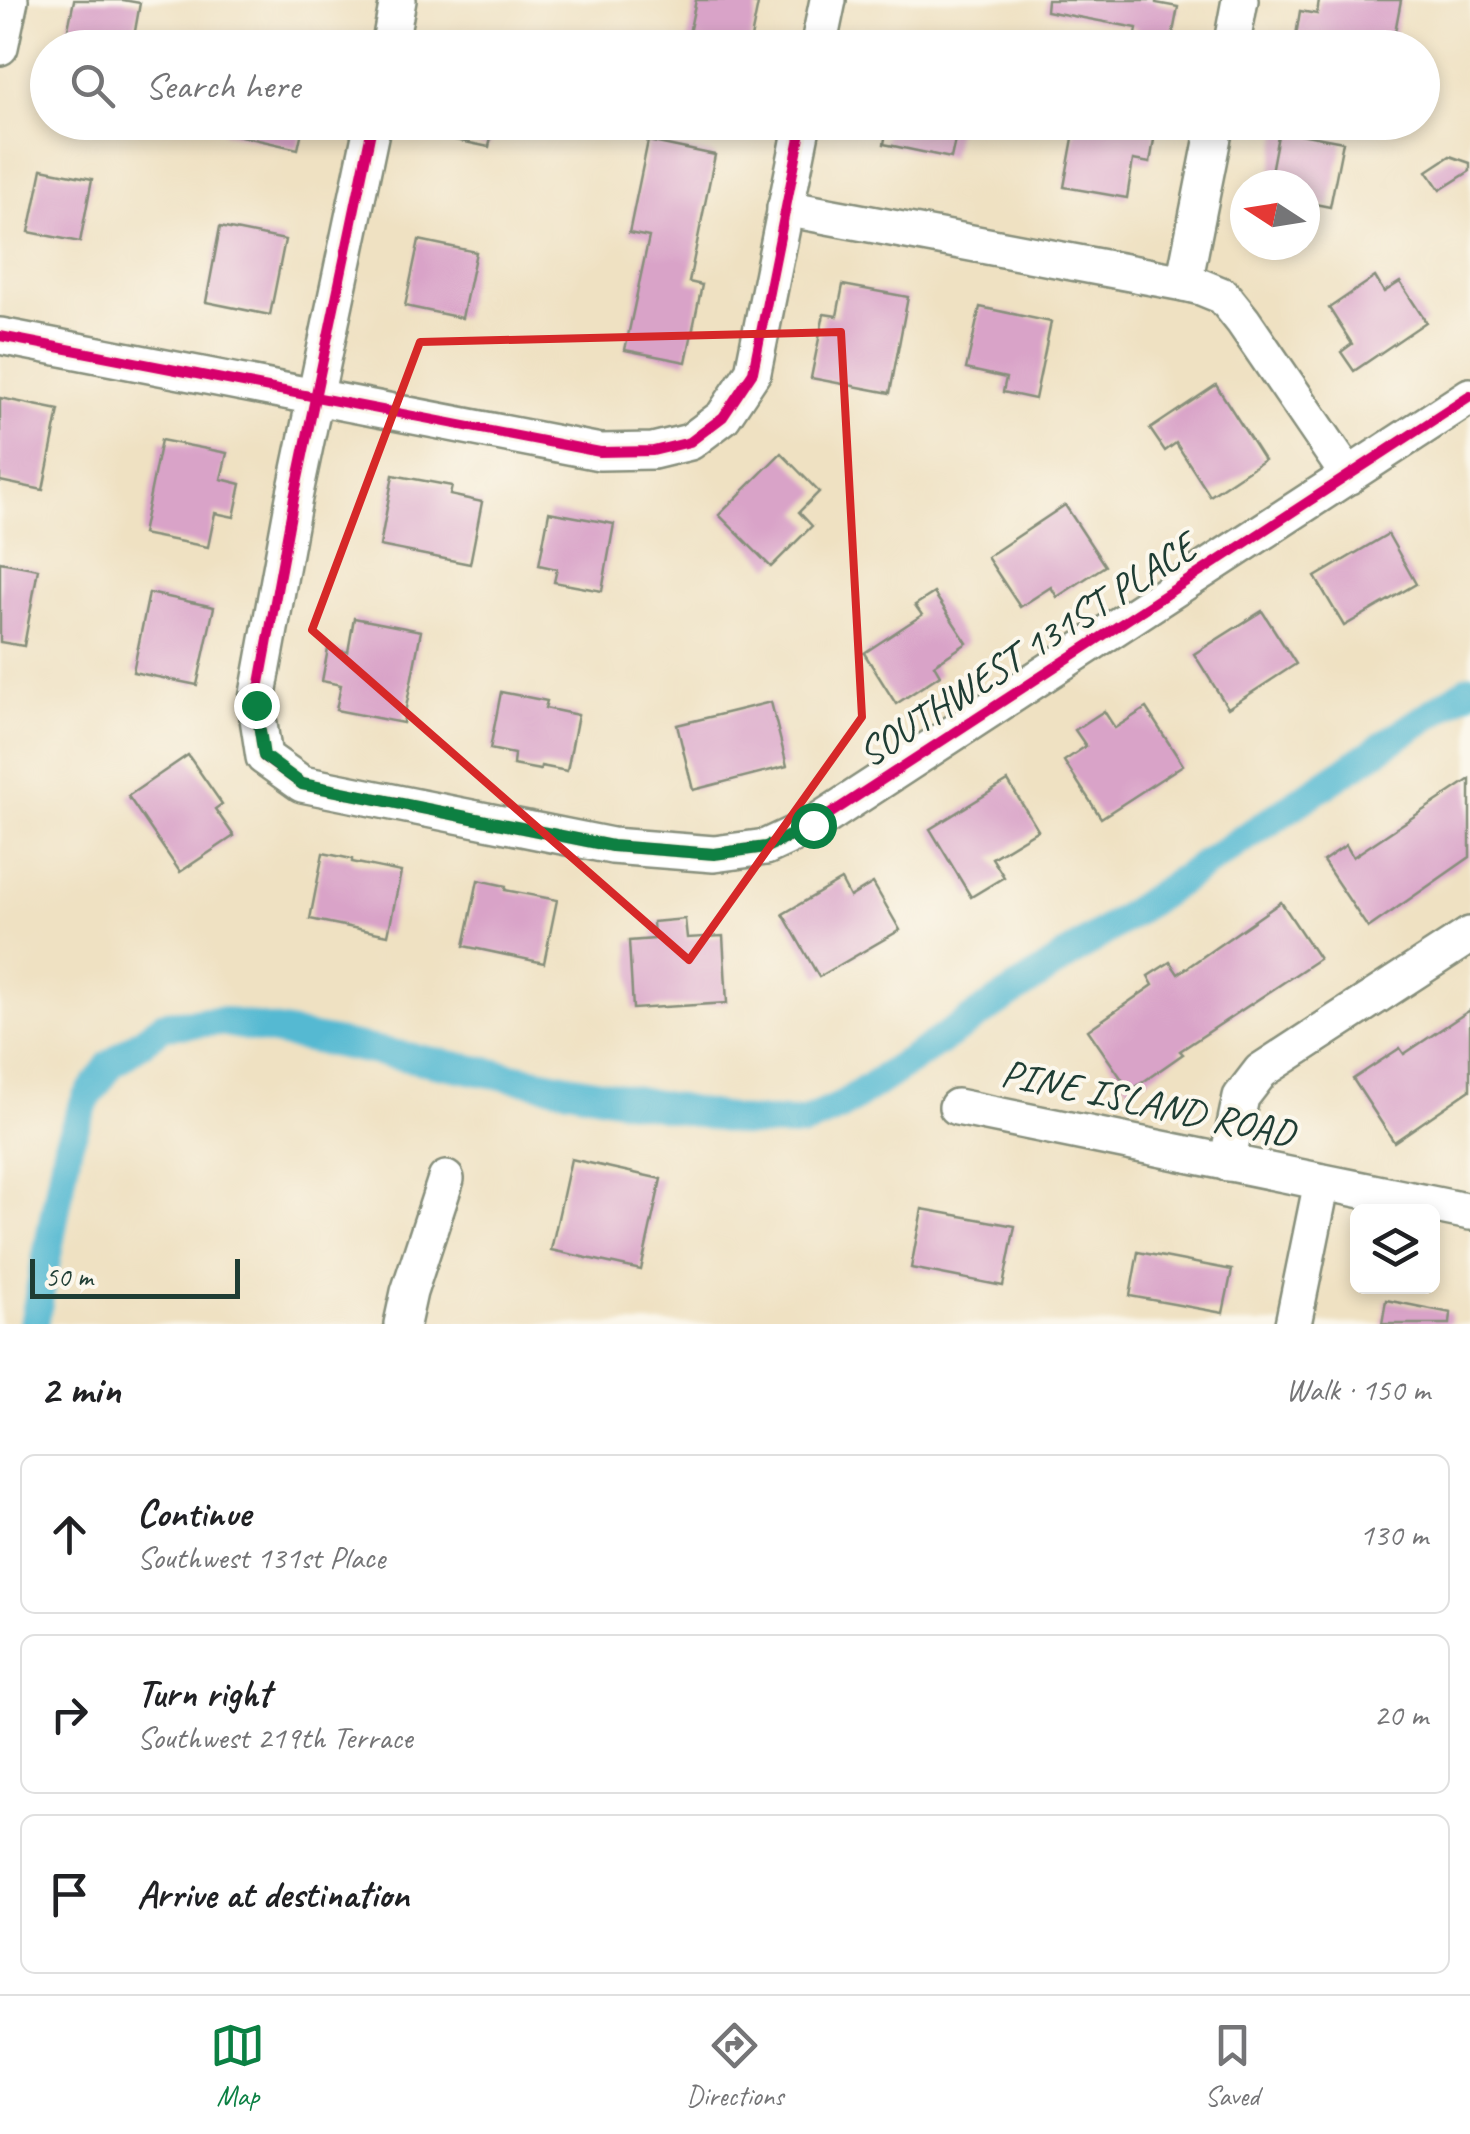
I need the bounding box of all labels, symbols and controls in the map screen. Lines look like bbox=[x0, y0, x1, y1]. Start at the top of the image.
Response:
search box bbox=[30, 30, 1440, 140]
icon: search bbox=[65, 58, 120, 113]
text: Search here bbox=[145, 62, 300, 109]
north arrow bbox=[1230, 170, 1320, 260]
street label: SOUTHWEST 131ST PLACE bbox=[849, 519, 1210, 778]
route end bbox=[234, 683, 280, 729]
route start bbox=[791, 803, 837, 849]
street label: PINE ISLAND ROAD bbox=[997, 1048, 1302, 1159]
map controls bbox=[1350, 1204, 1440, 1294]
button: layers bbox=[1350, 1204, 1440, 1294]
scale bar bbox=[30, 1254, 240, 1298]
text: 50 m bbox=[45, 1259, 93, 1294]
text: 2 min bbox=[40, 1363, 120, 1416]
text: Walk · 150 m bbox=[1286, 1369, 1430, 1410]
text: Continue bbox=[137, 1490, 251, 1537]
icon: ahead bbox=[42, 1507, 97, 1562]
text: 130 m bbox=[1359, 1514, 1428, 1555]
text: Southwest 131st Place bbox=[137, 1537, 385, 1578]
text: Turn right bbox=[137, 1670, 271, 1717]
icon: right bbox=[42, 1687, 97, 1742]
text: 20 m bbox=[1374, 1694, 1428, 1735]
text: Southwest 219th Terrace bbox=[137, 1717, 412, 1758]
icon: arrive bbox=[42, 1867, 97, 1922]
text: Arrive at destination bbox=[137, 1871, 409, 1918]
tab: Map bbox=[210, 2018, 265, 2113]
tab: Directions bbox=[686, 2018, 784, 2113]
tab: Saved bbox=[1205, 2018, 1260, 2113]

